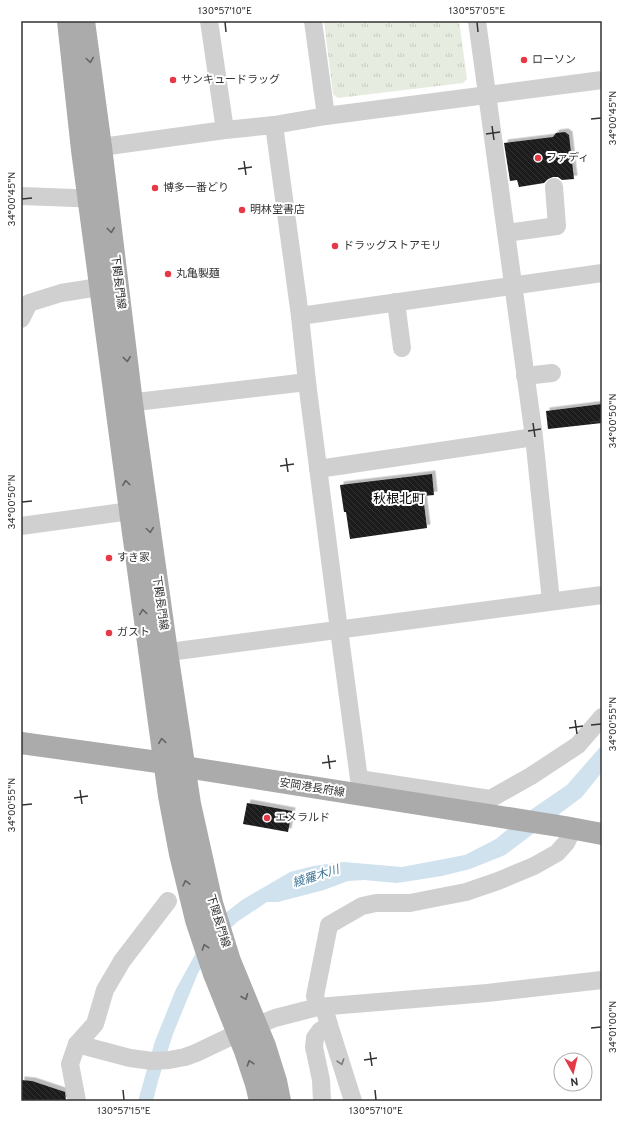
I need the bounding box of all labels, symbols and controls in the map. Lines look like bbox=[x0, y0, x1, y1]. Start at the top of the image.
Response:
text: 130°57'10"E bbox=[198, 5, 252, 18]
text: 130°57'05"E bbox=[449, 5, 505, 18]
place label: ローソン bbox=[532, 53, 576, 67]
marker: ローソン bbox=[519, 55, 529, 65]
one-way arrow bbox=[85, 57, 94, 63]
place label: サンキュードラッグ bbox=[181, 73, 280, 87]
marker: サンキュードラッグ bbox=[168, 75, 178, 85]
text: 34°00'45"N bbox=[607, 91, 620, 145]
place label: ファディ bbox=[546, 151, 589, 165]
marker: ファディ bbox=[533, 153, 543, 163]
text: 34°00'45"N bbox=[6, 172, 19, 226]
place label: 博多一番どり bbox=[163, 181, 229, 195]
marker: 博多一番どり bbox=[150, 183, 160, 193]
place label: 明林堂書店 bbox=[250, 203, 305, 217]
marker: 明林堂書店 bbox=[237, 205, 247, 215]
one-way arrow bbox=[106, 227, 115, 233]
place label: ドラッグストアモリ bbox=[343, 239, 442, 253]
marker: ドラッグストアモリ bbox=[330, 241, 340, 251]
street label: 下関長門線 bbox=[108, 254, 128, 310]
place label: 丸亀製麺 bbox=[176, 267, 220, 281]
marker: 丸亀製麺 bbox=[163, 269, 173, 279]
one-way arrow bbox=[122, 356, 131, 362]
text: 34°00'50"N bbox=[607, 394, 620, 448]
text: 34°00'50"N bbox=[6, 475, 19, 529]
one-way arrow bbox=[122, 480, 131, 486]
district label: 秋根北町 bbox=[373, 491, 425, 508]
one-way arrow bbox=[145, 527, 154, 533]
place label: すき家 bbox=[117, 551, 150, 565]
marker: すき家 bbox=[104, 553, 114, 563]
street label: 下関長門線 bbox=[149, 575, 171, 631]
one-way arrow bbox=[139, 609, 148, 615]
place label: ガスト bbox=[117, 626, 150, 640]
marker: ガスト bbox=[104, 628, 114, 638]
text: 34°00'55"N bbox=[607, 697, 620, 751]
one-way arrow bbox=[158, 738, 167, 744]
street label: 安岡港長府線 bbox=[278, 776, 346, 800]
text: 34°00'55"N bbox=[6, 778, 19, 832]
place label: エメラルド bbox=[275, 811, 330, 825]
marker: エメラルド bbox=[262, 813, 272, 823]
water label: 綾羅木川 bbox=[291, 862, 343, 892]
one-way arrow bbox=[183, 879, 191, 886]
street label: 下関長門線 bbox=[203, 893, 233, 949]
one-way arrow bbox=[201, 944, 210, 951]
one-way arrow bbox=[240, 992, 248, 1000]
text: 34°01'00"N bbox=[607, 1001, 620, 1053]
north arrow bbox=[553, 1052, 593, 1092]
one-way arrow bbox=[336, 1059, 345, 1066]
one-way arrow bbox=[246, 1060, 254, 1067]
text: N bbox=[569, 1073, 579, 1088]
text: 130°57'15"E bbox=[97, 1105, 151, 1118]
text: 130°57'10"E bbox=[349, 1105, 403, 1118]

